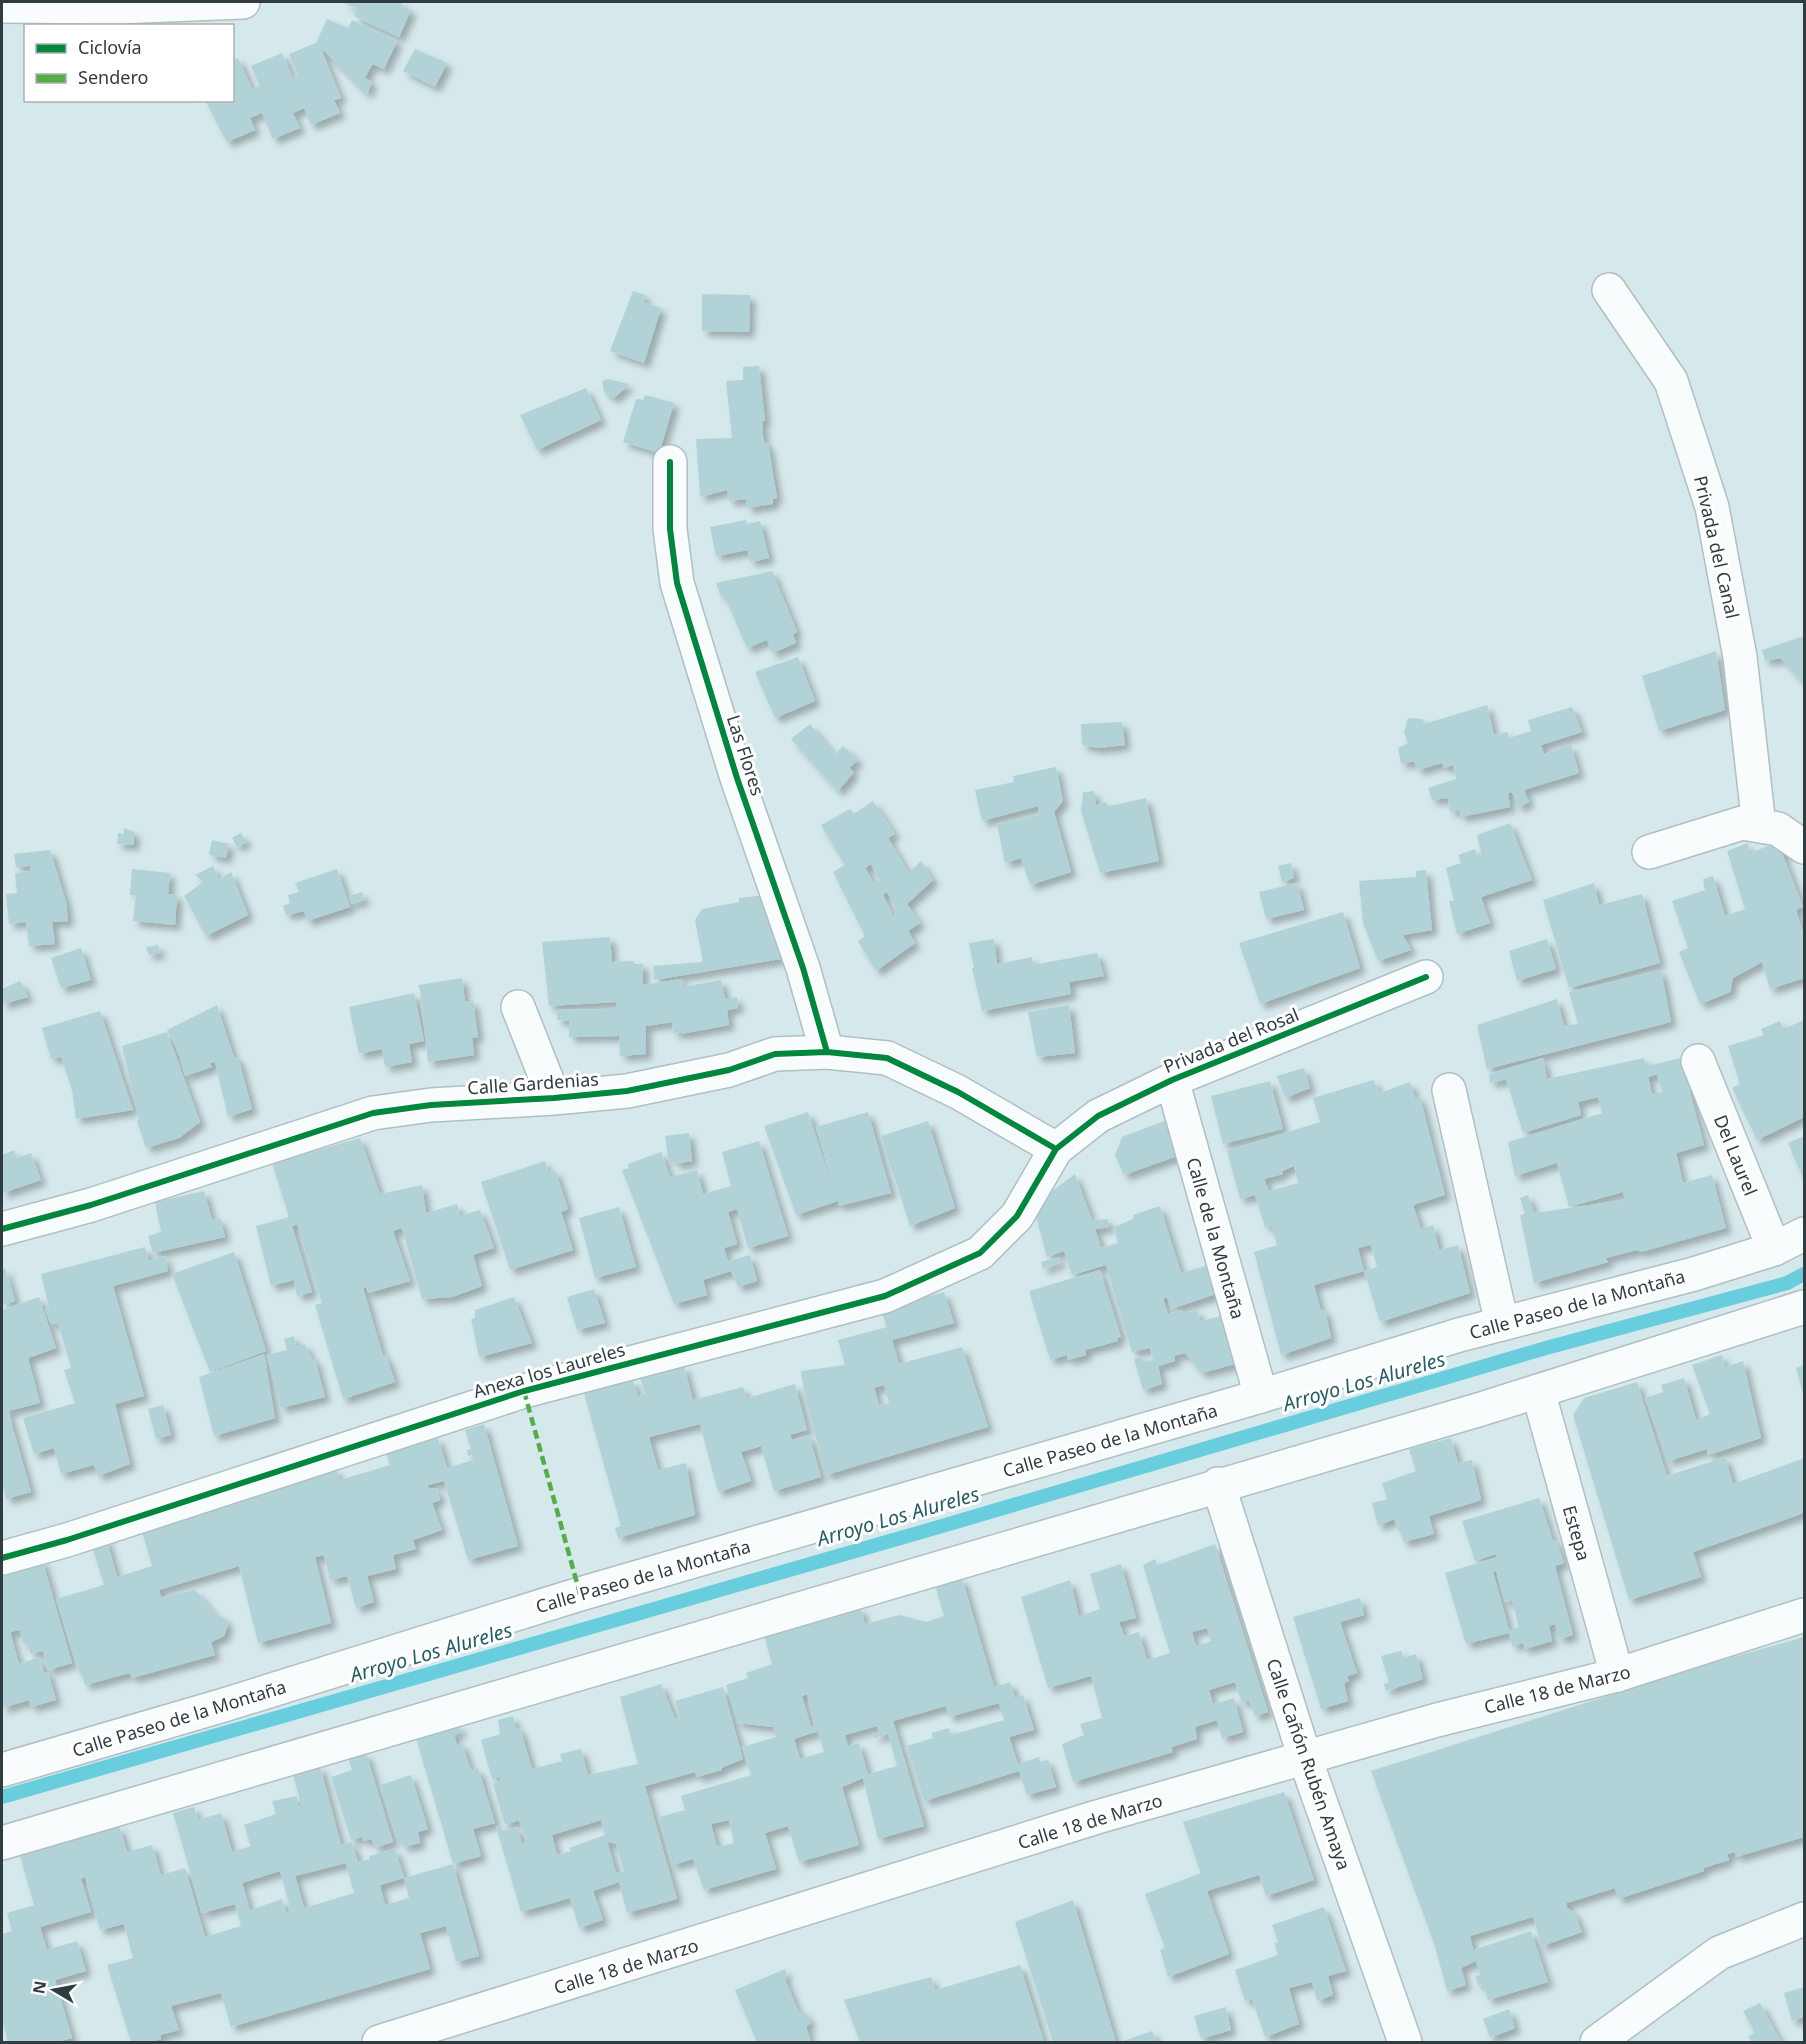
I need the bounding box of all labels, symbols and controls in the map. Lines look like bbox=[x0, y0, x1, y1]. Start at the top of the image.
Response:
legend bbox=[24, 24, 234, 102]
text: Ciclovía bbox=[78, 35, 142, 59]
text: Sendero bbox=[78, 65, 148, 89]
street label: Privada del Canal bbox=[1689, 473, 1745, 621]
street label: Las Flores bbox=[722, 712, 770, 798]
street label: Privada del Rosal bbox=[1160, 1002, 1302, 1078]
street label: Calle Gardenias bbox=[467, 1066, 599, 1100]
street label: Del Laurel bbox=[1709, 1111, 1763, 1199]
street label: Calle de la Montaña bbox=[1181, 1154, 1251, 1322]
street label: Calle Paseo de la Montaña bbox=[1466, 1264, 1688, 1344]
street label: Anexa los Laureles bbox=[470, 1337, 628, 1403]
water label: Arroyo Los Alureles bbox=[1278, 1345, 1449, 1418]
street label: Calle Paseo de la Montaña bbox=[1000, 1398, 1220, 1482]
water label: Arroyo Los Alureles bbox=[812, 1480, 983, 1553]
street label: Estepa bbox=[1558, 1503, 1596, 1563]
street label: Calle Paseo de la Montaña bbox=[533, 1534, 753, 1618]
water label: Arroyo Los Alureles bbox=[345, 1616, 516, 1689]
street label: Calle Cañón Rubén Amaya bbox=[1262, 1655, 1356, 1873]
street label: Calle 18 de Marzo bbox=[1481, 1659, 1633, 1719]
street label: Calle Paseo de la Montaña bbox=[69, 1674, 289, 1762]
street label: Calle 18 de Marzo bbox=[1015, 1788, 1165, 1854]
street label: Calle 18 de Marzo bbox=[551, 1933, 701, 1999]
north arrow bbox=[24, 1960, 84, 2020]
text: N bbox=[27, 1979, 51, 1996]

